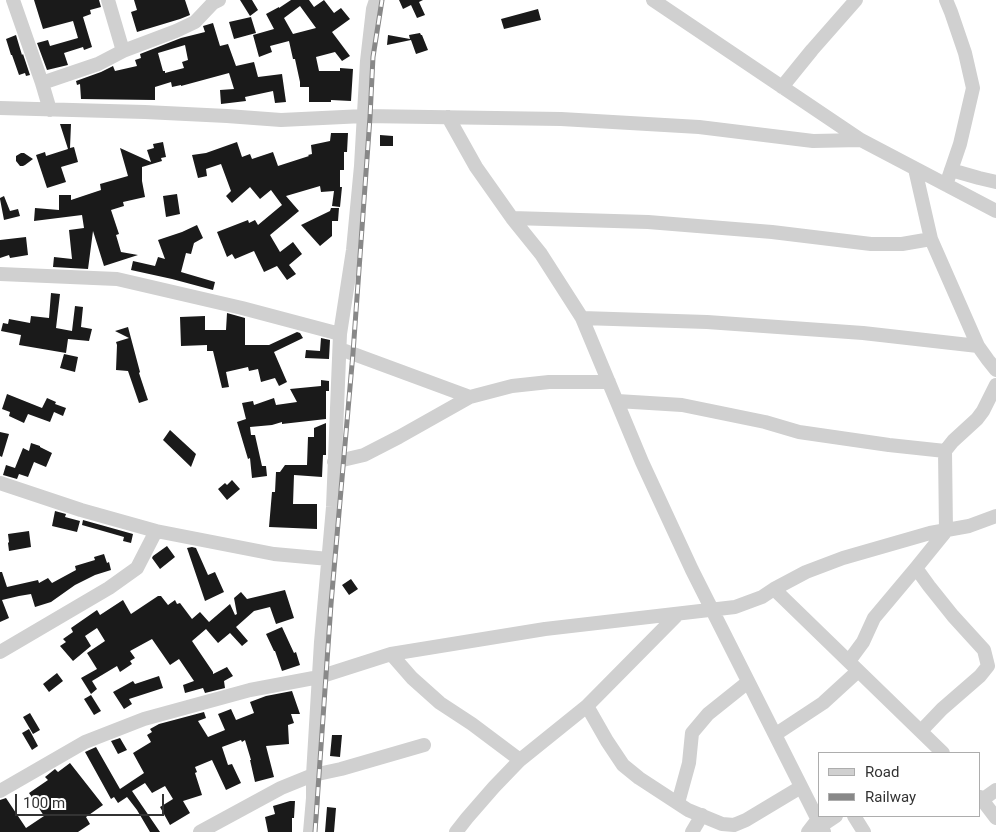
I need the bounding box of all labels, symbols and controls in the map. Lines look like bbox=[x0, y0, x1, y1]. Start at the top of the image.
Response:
legend bbox=[818, 752, 981, 817]
text: Road bbox=[865, 763, 899, 781]
scale bar bbox=[18, 784, 166, 816]
text: Railway bbox=[865, 788, 916, 806]
text: 100 m bbox=[23, 794, 65, 812]

